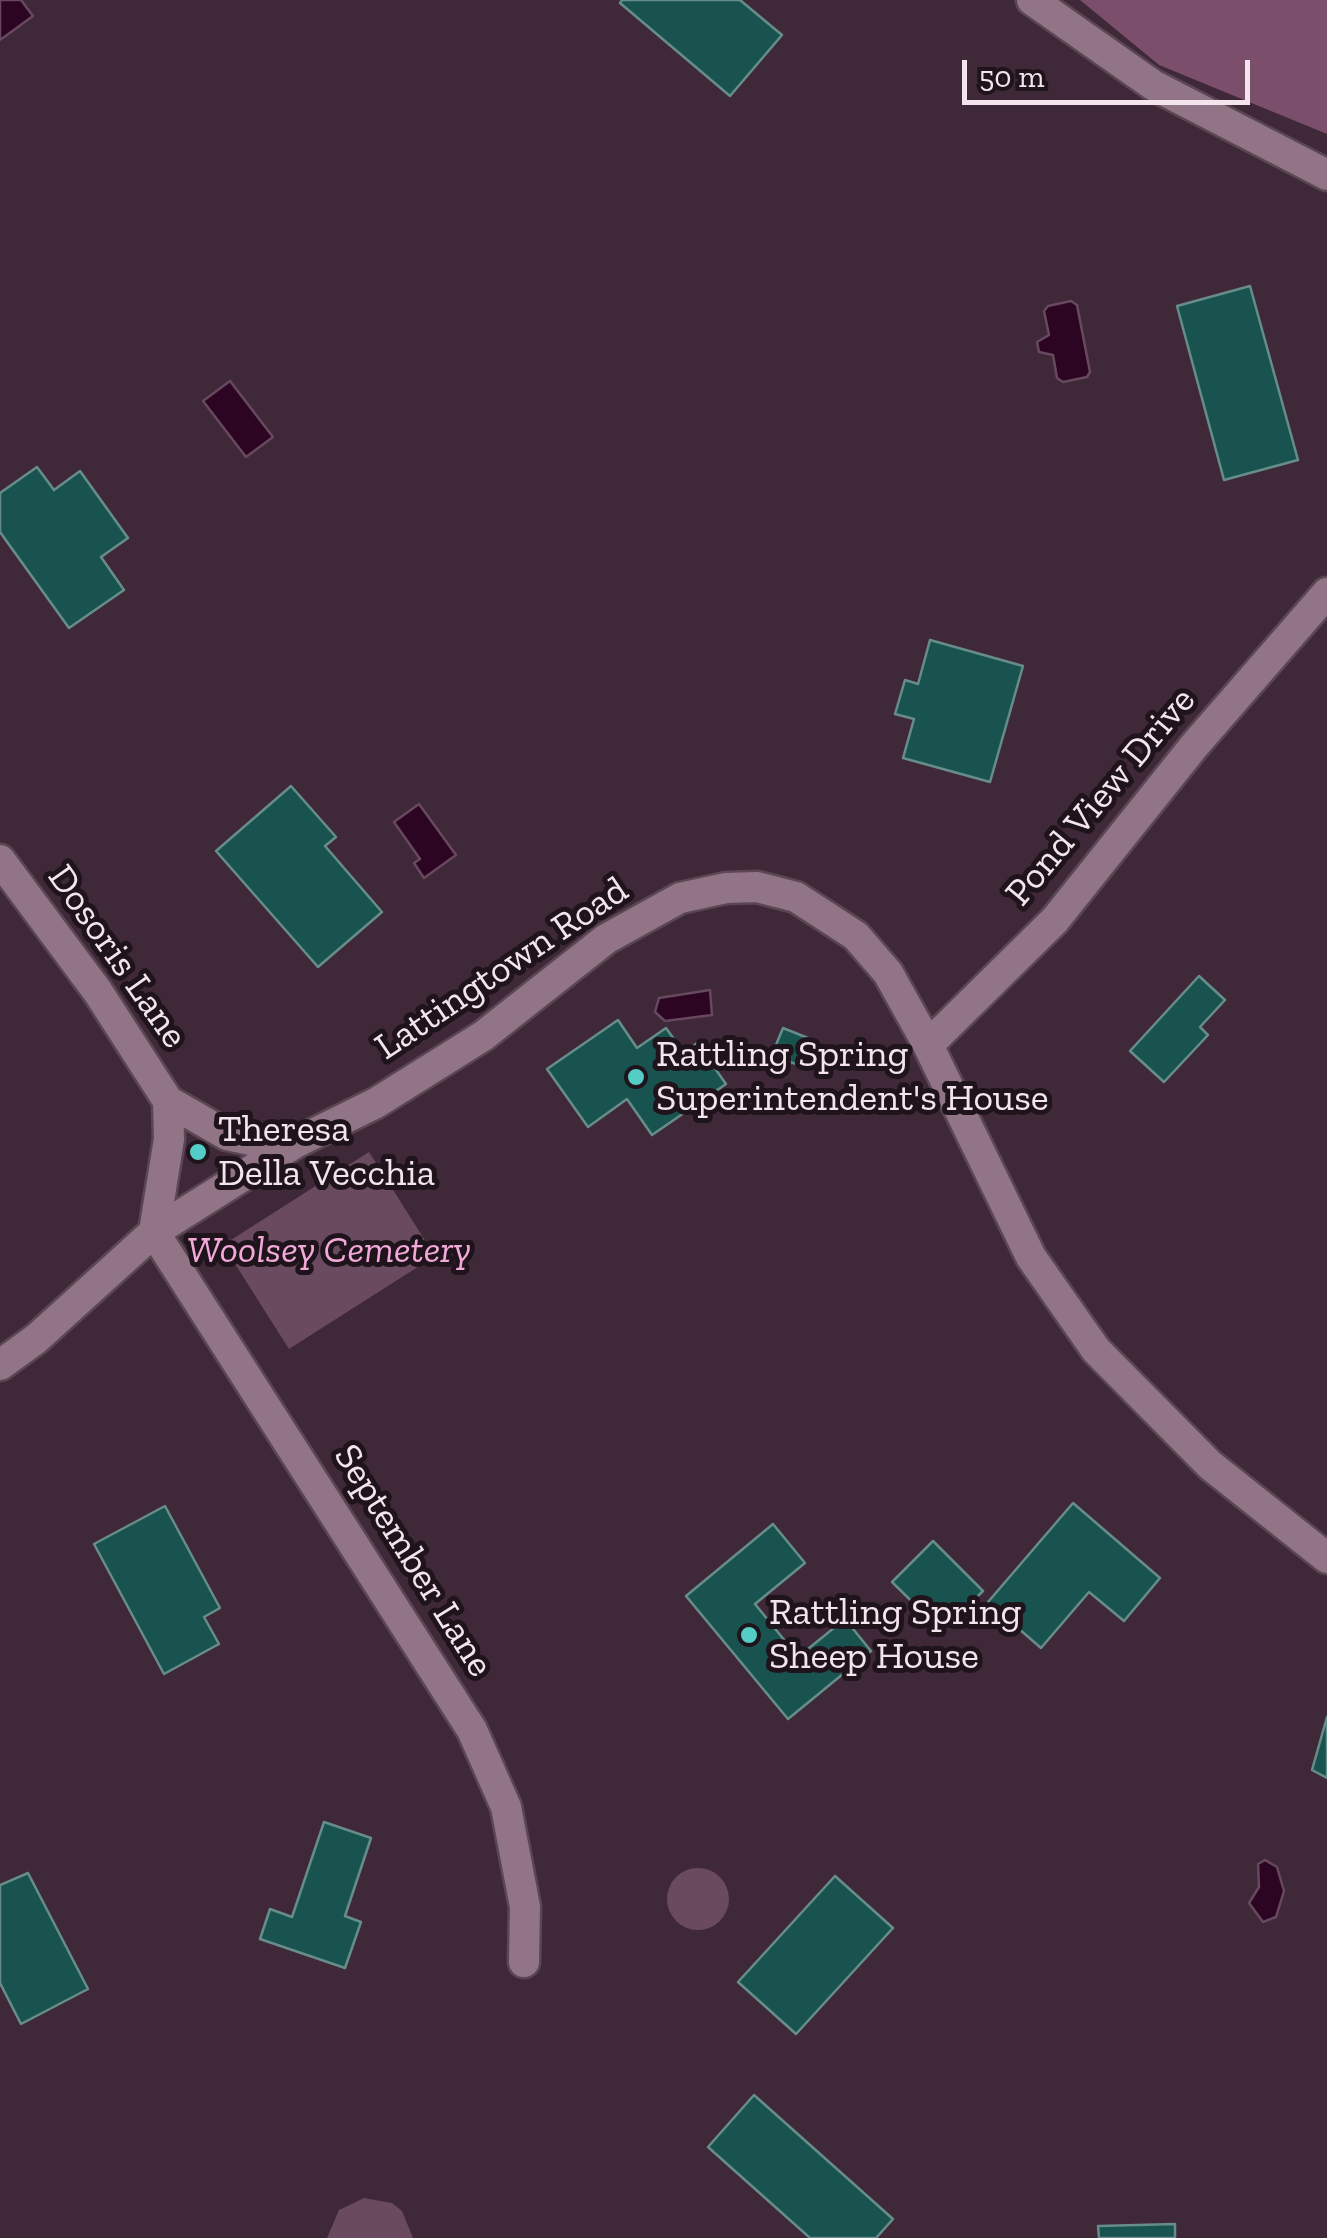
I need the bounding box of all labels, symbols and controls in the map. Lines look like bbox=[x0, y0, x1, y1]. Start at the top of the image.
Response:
scale bar bbox=[967, 40, 1254, 102]
text: 50 m bbox=[979, 59, 1044, 95]
street label: Pond View Drive bbox=[996, 679, 1206, 915]
street label: Dosoris Lane bbox=[37, 857, 197, 1057]
street label: Lattingtown Road bbox=[367, 868, 637, 1070]
place label: Rattling Spring Superintendent's House bbox=[656, 1032, 1049, 1122]
marker: Rattling Spring Superintendent's House bbox=[625, 1066, 647, 1088]
place label: Theresa Della Vecchia bbox=[218, 1107, 435, 1196]
marker: Theresa Della Vecchia bbox=[187, 1141, 209, 1163]
park label: Woolsey Cemetery bbox=[187, 1228, 471, 1274]
street label: September Lane bbox=[323, 1436, 503, 1686]
place label: Rattling Spring Sheep House bbox=[769, 1590, 1021, 1680]
marker: Rattling Spring Sheep House bbox=[738, 1624, 760, 1646]

